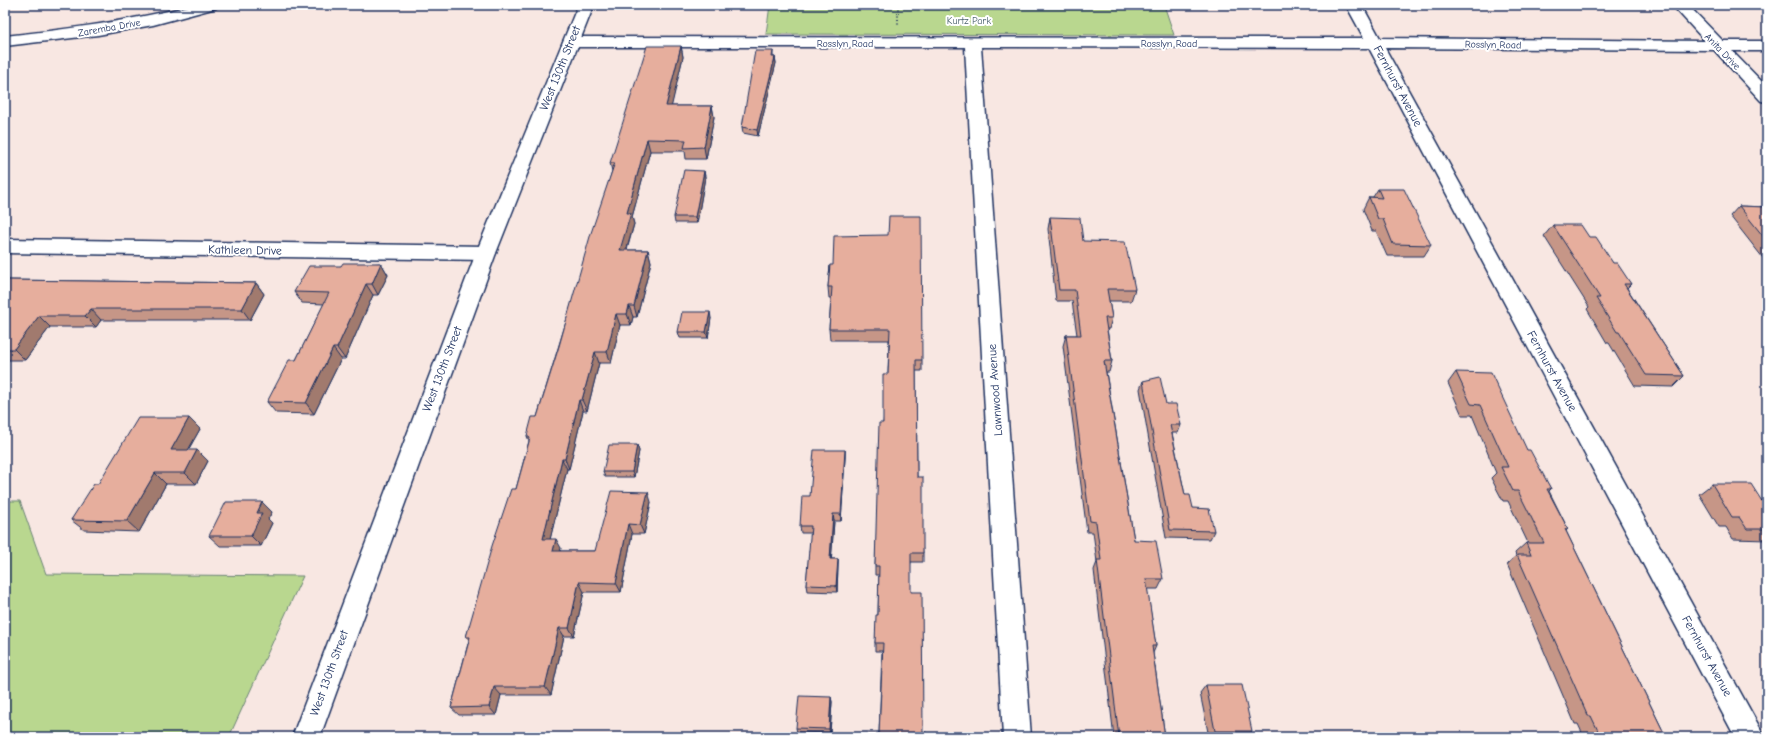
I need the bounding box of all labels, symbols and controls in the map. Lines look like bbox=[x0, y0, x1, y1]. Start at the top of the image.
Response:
park label: Kurtz Park bbox=[947, 15, 991, 27]
street label: Zaremba Drive bbox=[77, 17, 141, 39]
street label: West 130th Street bbox=[537, 23, 584, 112]
street label: Anita Drive bbox=[1702, 31, 1743, 72]
street label: Rosslyn Road bbox=[817, 38, 873, 50]
street label: Rosslyn Road bbox=[1141, 38, 1197, 50]
street label: Rosslyn Road bbox=[1465, 39, 1521, 51]
street label: Fernhurst Avenue bbox=[1371, 43, 1425, 129]
street label: Kathleen Drive bbox=[208, 242, 282, 258]
street label: West 130th Street bbox=[419, 324, 465, 414]
street label: Fernhurst Avenue bbox=[1524, 328, 1580, 414]
street label: Lawnwood Avenue bbox=[985, 343, 1005, 437]
street label: Fernhurst Avenue bbox=[1679, 613, 1735, 699]
street label: West 130th Street bbox=[307, 628, 351, 718]

